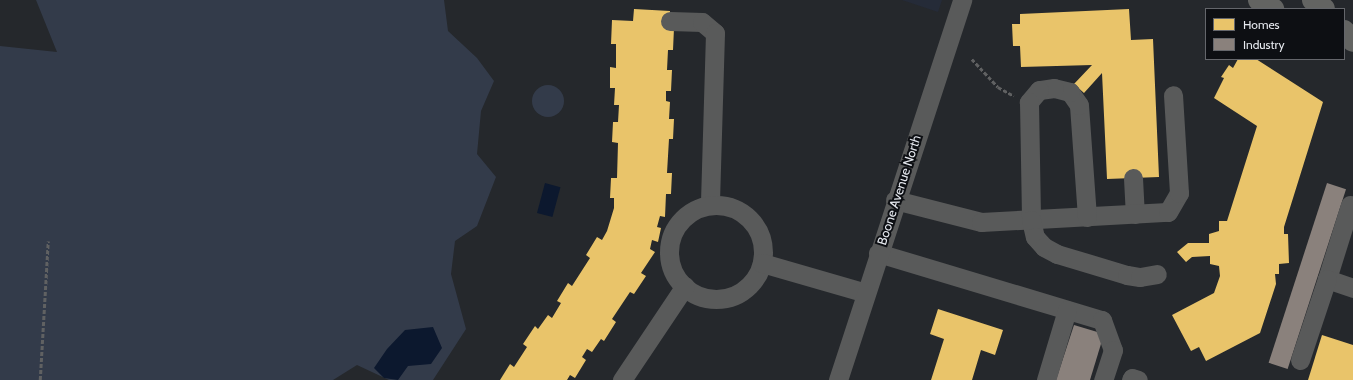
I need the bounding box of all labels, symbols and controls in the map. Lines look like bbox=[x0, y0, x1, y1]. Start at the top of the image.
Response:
legend bbox=[1205, 8, 1345, 60]
text: Homes bbox=[1243, 17, 1280, 32]
text: Industry bbox=[1243, 37, 1284, 52]
street label: Boone Avenue North bbox=[874, 133, 924, 247]

